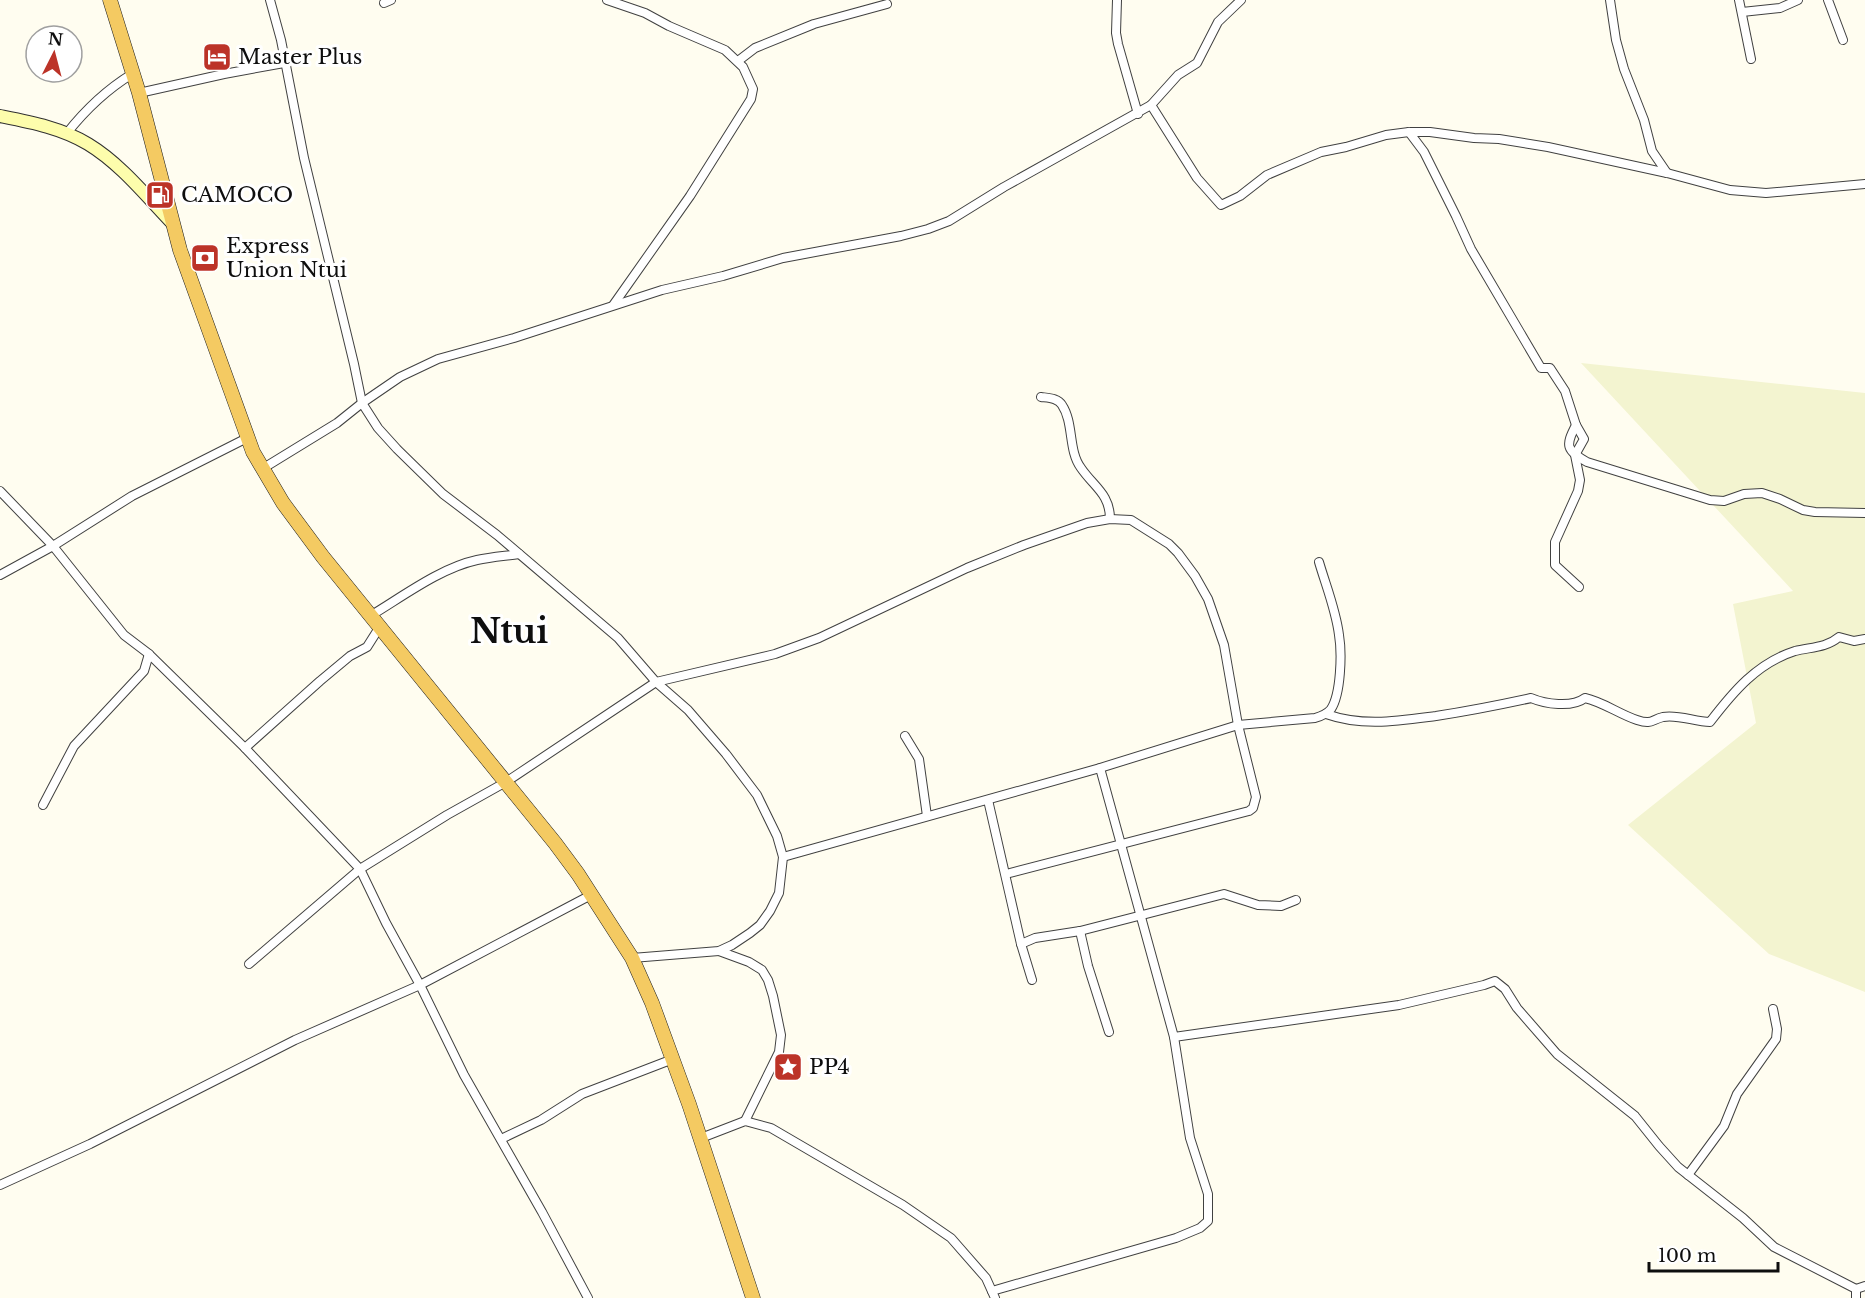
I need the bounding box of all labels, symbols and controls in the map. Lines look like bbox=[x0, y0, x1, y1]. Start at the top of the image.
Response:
north arrow bbox=[24, 24, 84, 84]
text: N bbox=[47, 28, 64, 50]
hotel icon: Master Plus bbox=[201, 41, 233, 73]
place label: Master Plus bbox=[238, 44, 362, 70]
fuel station icon: CAMOCO bbox=[144, 179, 176, 211]
place label: CAMOCO bbox=[181, 182, 293, 208]
place label: Express Union Ntui bbox=[226, 233, 347, 283]
bank icon: Express Union Ntui bbox=[189, 242, 221, 274]
district label: Ntui bbox=[470, 611, 548, 652]
place icon: PP4 bbox=[772, 1051, 804, 1083]
place label: PP4 bbox=[809, 1054, 850, 1080]
scale bar bbox=[1649, 1235, 1778, 1273]
text: 100 m bbox=[1658, 1245, 1716, 1267]

